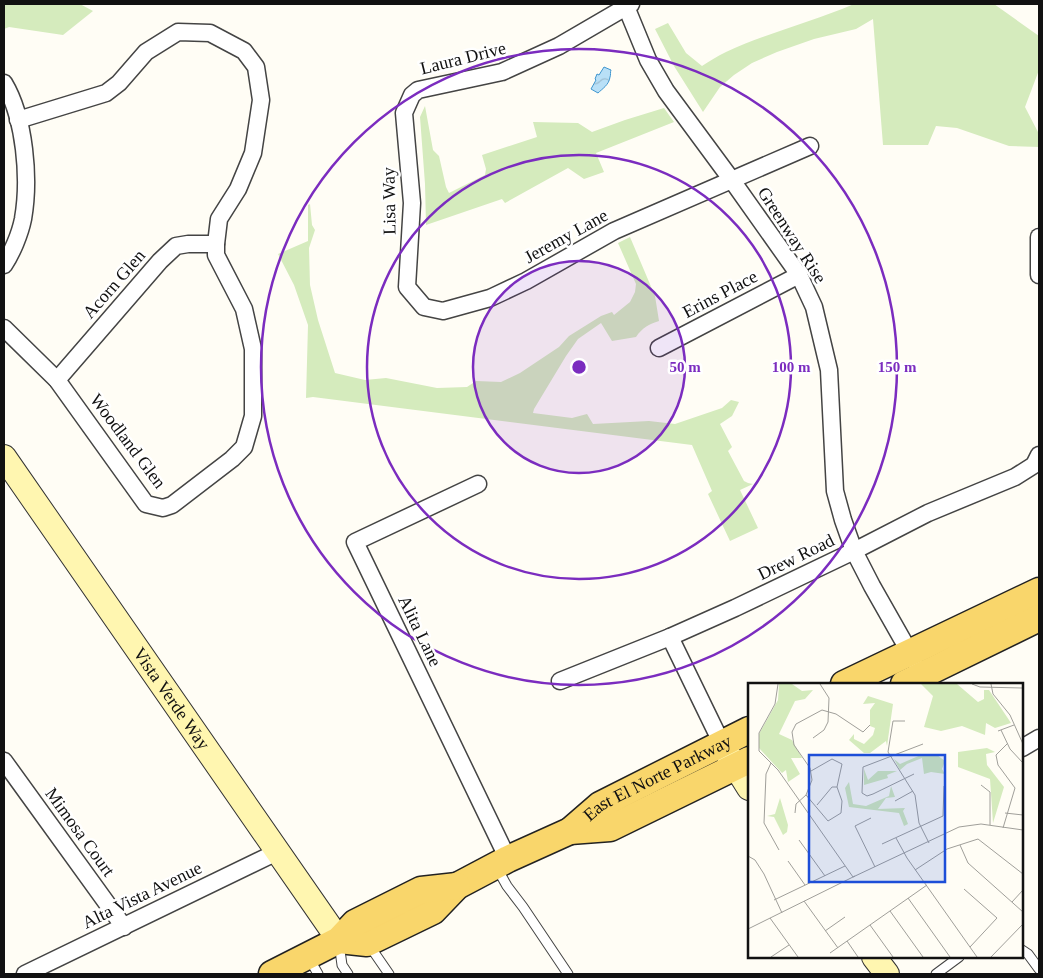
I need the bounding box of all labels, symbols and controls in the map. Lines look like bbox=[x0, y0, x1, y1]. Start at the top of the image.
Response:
street label: Laura Drive bbox=[418, 38, 508, 78]
street label: Lisa Way bbox=[378, 167, 400, 235]
street label: Greenway Rise bbox=[754, 183, 830, 287]
street label: Jeremy Lane bbox=[521, 205, 611, 267]
street label: Acorn Glen bbox=[79, 246, 149, 322]
street label: Erins Place bbox=[679, 266, 761, 322]
centre of rings bbox=[570, 358, 588, 376]
text: 50 m bbox=[669, 359, 701, 375]
text: 100 m bbox=[772, 359, 811, 375]
text: 150 m bbox=[878, 359, 917, 375]
street label: Woodland Glen bbox=[86, 390, 170, 492]
street label: Drew Road bbox=[755, 530, 837, 584]
street label: Alita Lane bbox=[394, 592, 446, 670]
street label: Vista Verde Way bbox=[129, 644, 214, 754]
inset map bbox=[748, 683, 1023, 958]
street label: East El Norte Parkway bbox=[579, 731, 735, 825]
street label: Mimosa Court bbox=[41, 784, 119, 880]
street label: Alta Vista Avenue bbox=[79, 857, 205, 933]

